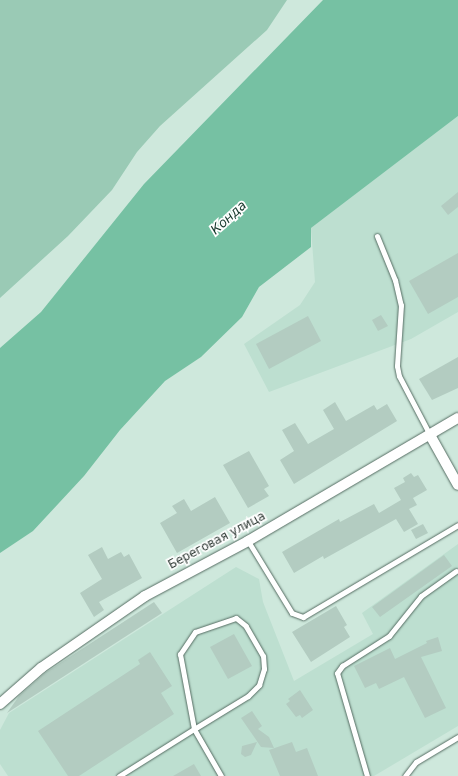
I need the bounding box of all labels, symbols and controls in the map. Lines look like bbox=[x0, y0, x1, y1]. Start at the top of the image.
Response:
water label: Конда bbox=[208, 198, 250, 238]
street label: Береговая улица bbox=[166, 509, 268, 573]

